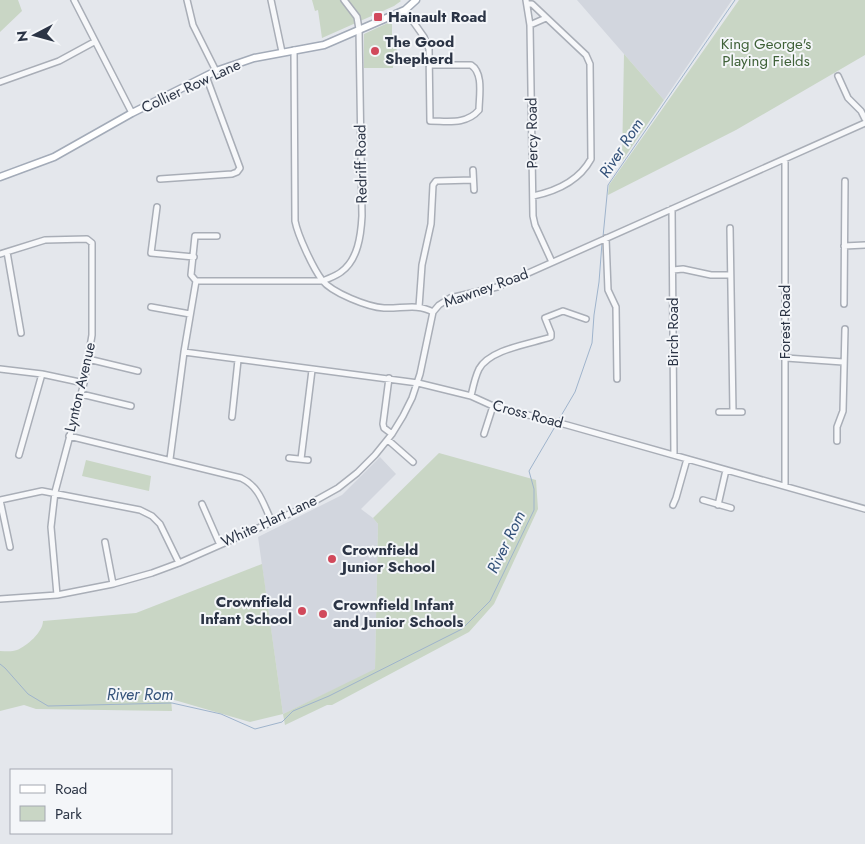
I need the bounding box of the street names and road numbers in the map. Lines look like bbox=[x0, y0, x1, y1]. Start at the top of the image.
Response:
street label: Collier Row Lane bbox=[138, 53, 244, 119]
street label: Percy Road bbox=[520, 97, 544, 169]
street label: Redriff Road bbox=[349, 124, 373, 204]
street label: Mawney Road bbox=[441, 263, 531, 313]
street label: Forest Road bbox=[774, 285, 796, 359]
street label: Birch Road bbox=[662, 297, 684, 367]
street label: Lynton Avenue bbox=[59, 340, 101, 434]
street label: Cross Road bbox=[490, 394, 566, 434]
street label: White Hart Lane bbox=[218, 489, 321, 553]

